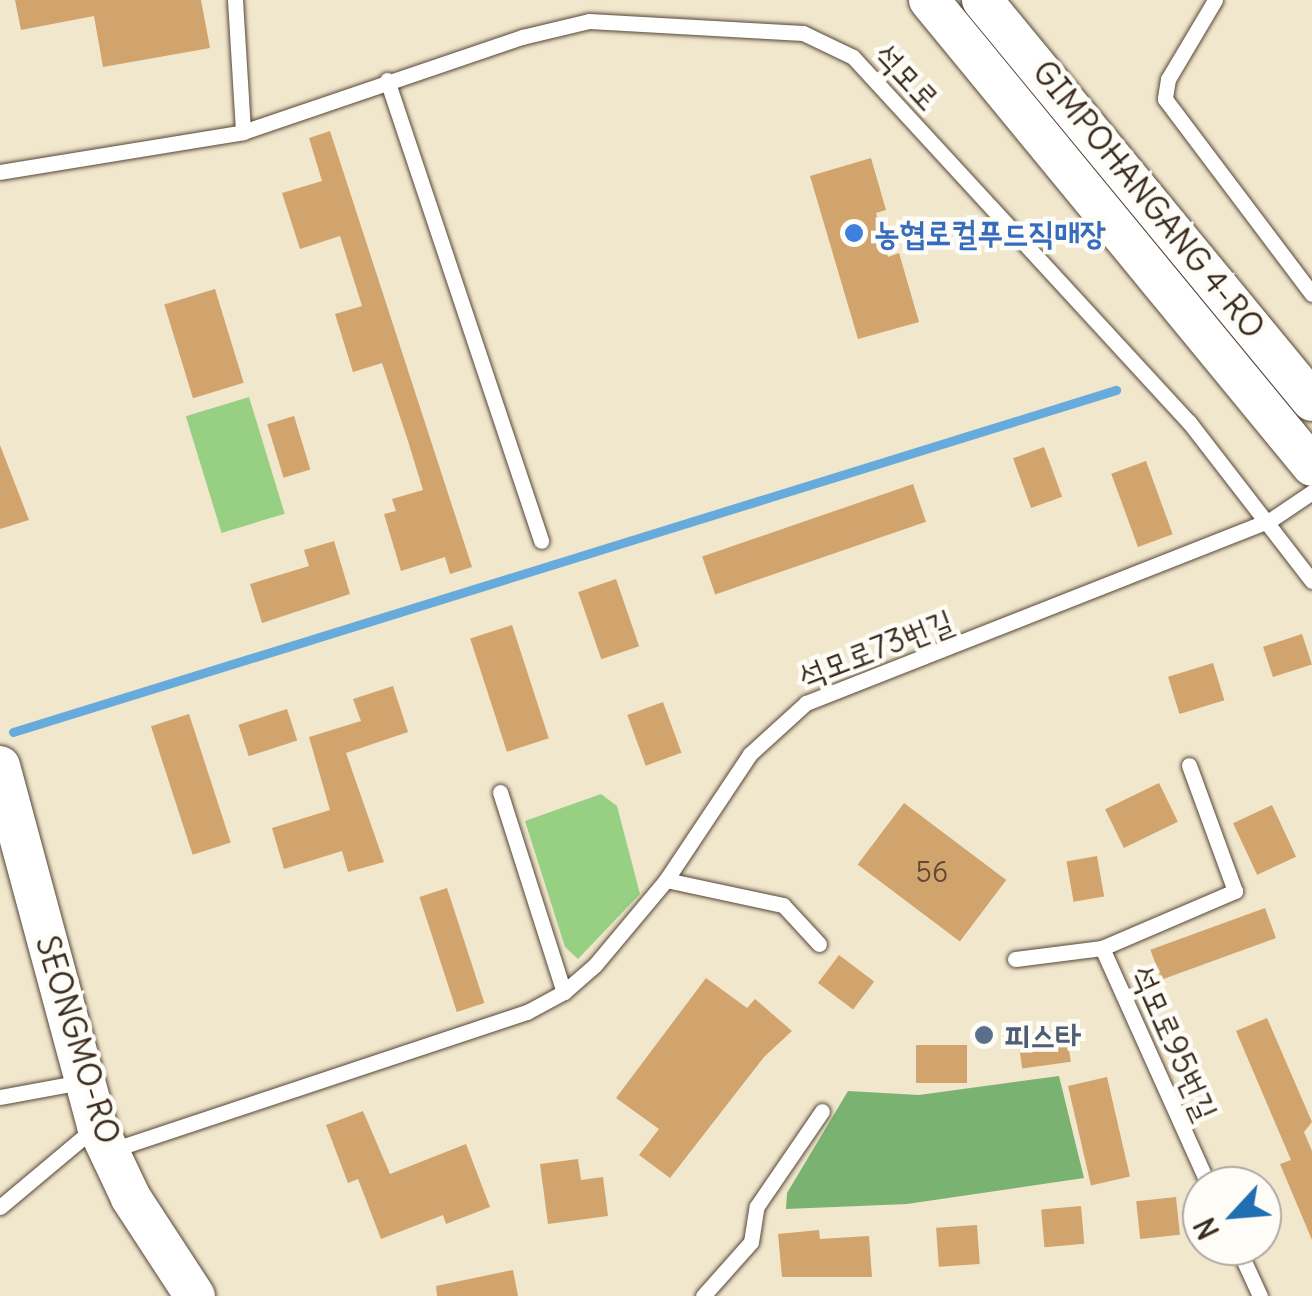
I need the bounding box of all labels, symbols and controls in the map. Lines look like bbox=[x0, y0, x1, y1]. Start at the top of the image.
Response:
street label: 석모로 bbox=[867, 36, 947, 118]
street label: GIMPOHANGANG 4-RO bbox=[1024, 53, 1272, 347]
place label: 농협로컬푸드직매장 bbox=[874, 214, 1106, 252]
marker: 농협로컬푸드직매장 bbox=[843, 222, 865, 244]
street label: 석모로73번길 bbox=[793, 602, 959, 696]
house number: 56 bbox=[916, 855, 948, 889]
street label: SEONGMO-RO bbox=[27, 931, 127, 1149]
street label: 석모로95번길 bbox=[1123, 960, 1225, 1126]
place label: 피스타 bbox=[1004, 1016, 1081, 1054]
marker: 피스타 bbox=[973, 1024, 995, 1046]
north arrow bbox=[1182, 1166, 1282, 1266]
text: N bbox=[1186, 1212, 1227, 1245]

